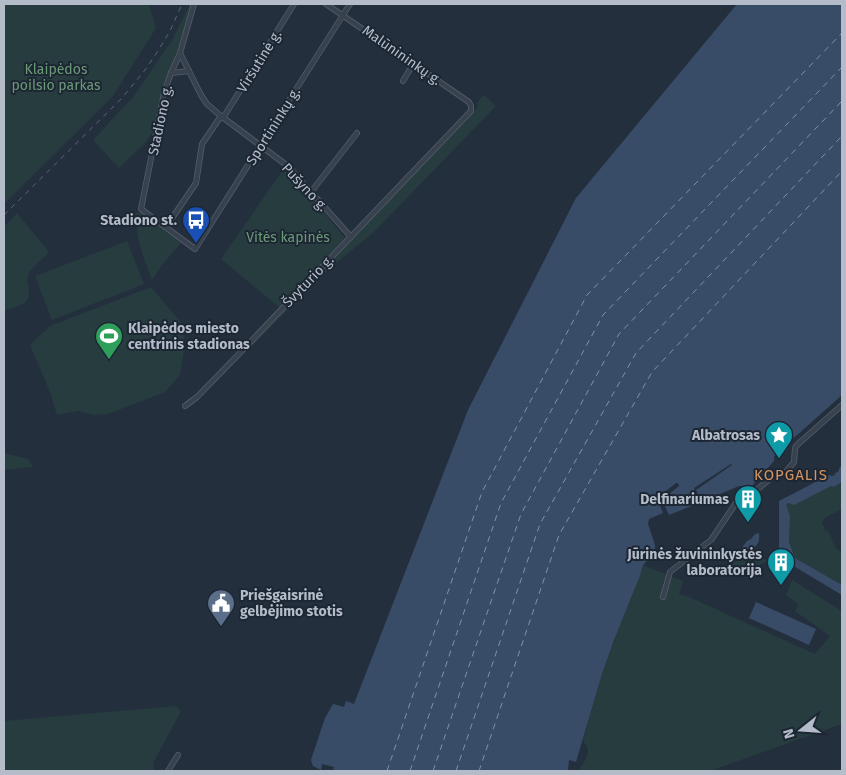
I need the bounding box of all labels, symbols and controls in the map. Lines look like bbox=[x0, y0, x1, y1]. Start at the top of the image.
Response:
street label: Malūnininkų g. bbox=[359, 22, 445, 89]
street label: Viršutinė g. bbox=[233, 27, 285, 96]
park label: Klaipėdos poilsio parkas bbox=[11, 61, 101, 94]
street label: Stadiono g. bbox=[145, 83, 176, 157]
street label: Sportininkų g. bbox=[243, 84, 304, 168]
street label: Pušyno g. bbox=[278, 160, 331, 215]
bus stop icon: Stadiono st. bbox=[181, 205, 211, 244]
place label: Stadiono st. bbox=[100, 212, 177, 229]
park label: Vitės kapinės bbox=[246, 229, 330, 246]
street label: Švyturio g. bbox=[278, 251, 338, 311]
place label: Klaipėdos miesto centrinis stadionas bbox=[128, 320, 250, 353]
sports icon: Klaipėdos miesto centrinis stadionas bbox=[94, 321, 124, 360]
place icon: Albatrosas bbox=[764, 420, 794, 459]
place label: Albatrosas bbox=[691, 427, 760, 444]
district label: KOPGALIS bbox=[754, 466, 828, 484]
building icon: Delfinariumas bbox=[733, 484, 763, 523]
place label: Delfinariumas bbox=[640, 491, 729, 508]
place label: Jūrinės žuvininkystės laboratorija bbox=[626, 546, 762, 579]
building icon: Jūrinės žuvininkystės laboratorija bbox=[766, 547, 796, 586]
place label: Priešgaisrinė gelbėjimo stotis bbox=[240, 587, 343, 620]
public building icon: Priešgaisrinė gelbėjimo stotis bbox=[206, 588, 236, 627]
north arrow bbox=[776, 705, 826, 755]
text: N bbox=[780, 727, 799, 741]

